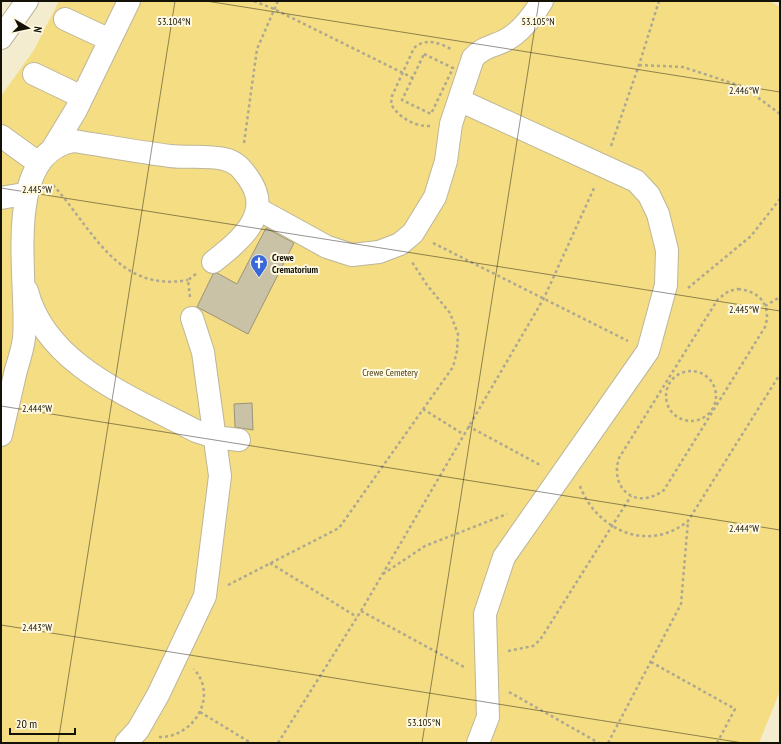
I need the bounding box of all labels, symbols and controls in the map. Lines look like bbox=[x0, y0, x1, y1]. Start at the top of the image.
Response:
north arrow bbox=[8, 8, 48, 48]
text: 53.104°N bbox=[157, 15, 191, 28]
text: 53.105°N bbox=[521, 15, 555, 28]
text: N bbox=[30, 26, 45, 34]
text: 2.446°W bbox=[729, 84, 759, 97]
text: 2.445°W bbox=[22, 183, 52, 196]
place label: Crewe Crematorium bbox=[272, 251, 318, 276]
church icon: Crewe Crematorium bbox=[249, 253, 269, 278]
text: 2.445°W bbox=[729, 303, 759, 316]
park label: Crewe Cemetery bbox=[362, 366, 418, 379]
text: 2.444°W bbox=[22, 402, 52, 415]
text: 2.444°W bbox=[729, 522, 759, 535]
text: 2.443°W bbox=[22, 621, 52, 634]
scale bar bbox=[10, 710, 75, 736]
text: 20 m bbox=[16, 716, 37, 731]
text: 53.105°N bbox=[407, 716, 441, 729]

